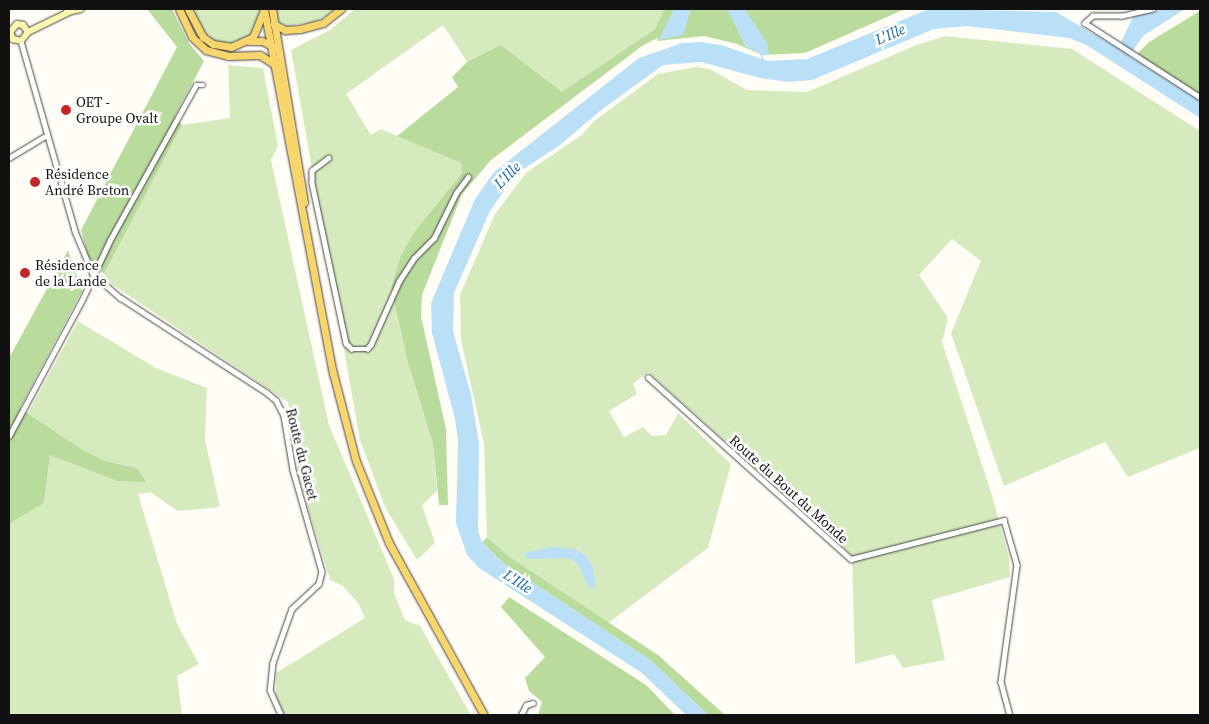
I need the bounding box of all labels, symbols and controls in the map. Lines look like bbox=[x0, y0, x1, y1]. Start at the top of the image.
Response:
water label: L'Ille bbox=[872, 20, 908, 48]
place label: OET - Groupe Ovalt bbox=[76, 94, 158, 126]
marker: OET - Groupe Ovalt bbox=[60, 104, 72, 116]
water label: L'Ille bbox=[490, 158, 524, 192]
place label: Résidence André Breton bbox=[45, 166, 129, 198]
marker: Résidence André Breton bbox=[29, 176, 41, 188]
place label: Résidence de la Lande bbox=[35, 257, 107, 290]
marker: Résidence de la Lande bbox=[19, 267, 31, 279]
street label: Route du Gacet bbox=[282, 406, 322, 502]
street label: Route du Bout du Monde bbox=[726, 431, 852, 547]
water label: L'Ille bbox=[500, 565, 536, 597]

